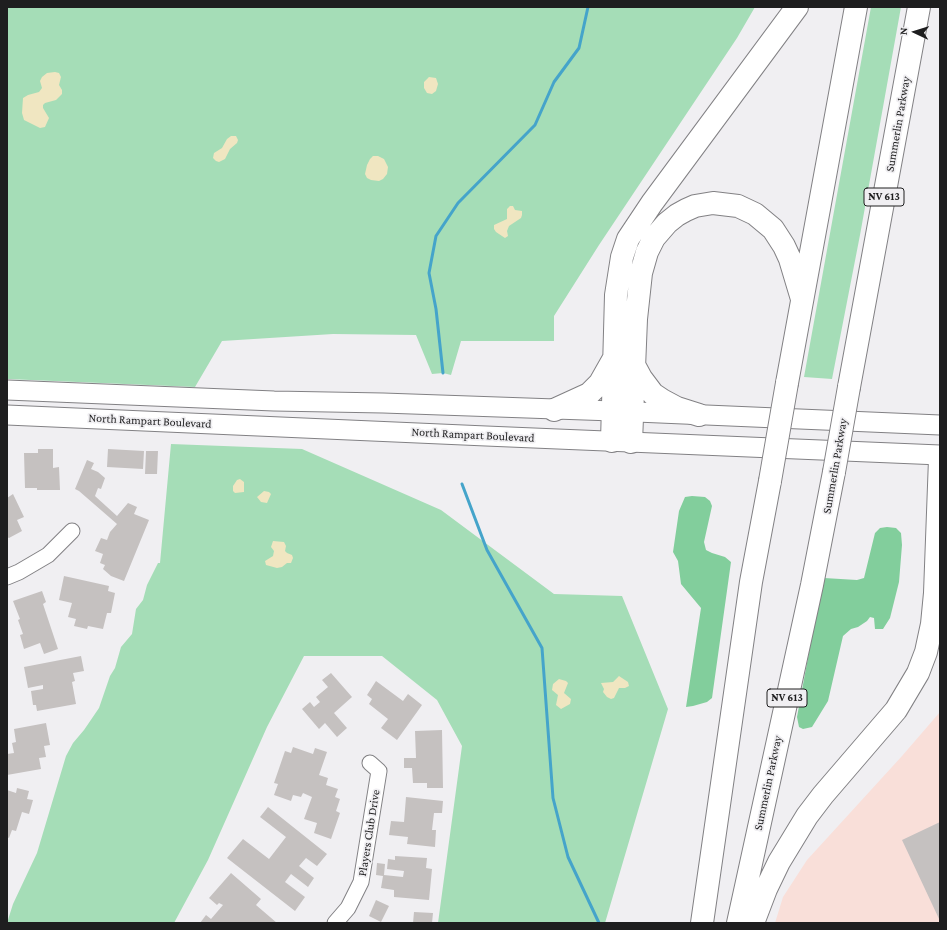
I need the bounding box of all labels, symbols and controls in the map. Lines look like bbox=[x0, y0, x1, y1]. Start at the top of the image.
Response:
north arrow bbox=[895, 12, 935, 52]
text: N bbox=[897, 27, 909, 35]
street label: Summerlin Parkway bbox=[883, 75, 913, 173]
road number: NV 613 bbox=[864, 188, 904, 206]
street label: North Rampart Boulevard bbox=[88, 411, 212, 431]
street label: Summerlin Parkway bbox=[820, 417, 850, 515]
street label: North Rampart Boulevard bbox=[411, 425, 535, 445]
road number: NV 613 bbox=[767, 689, 807, 707]
street label: Summerlin Parkway bbox=[751, 734, 785, 832]
street label: Players Club Drive bbox=[355, 789, 383, 877]

